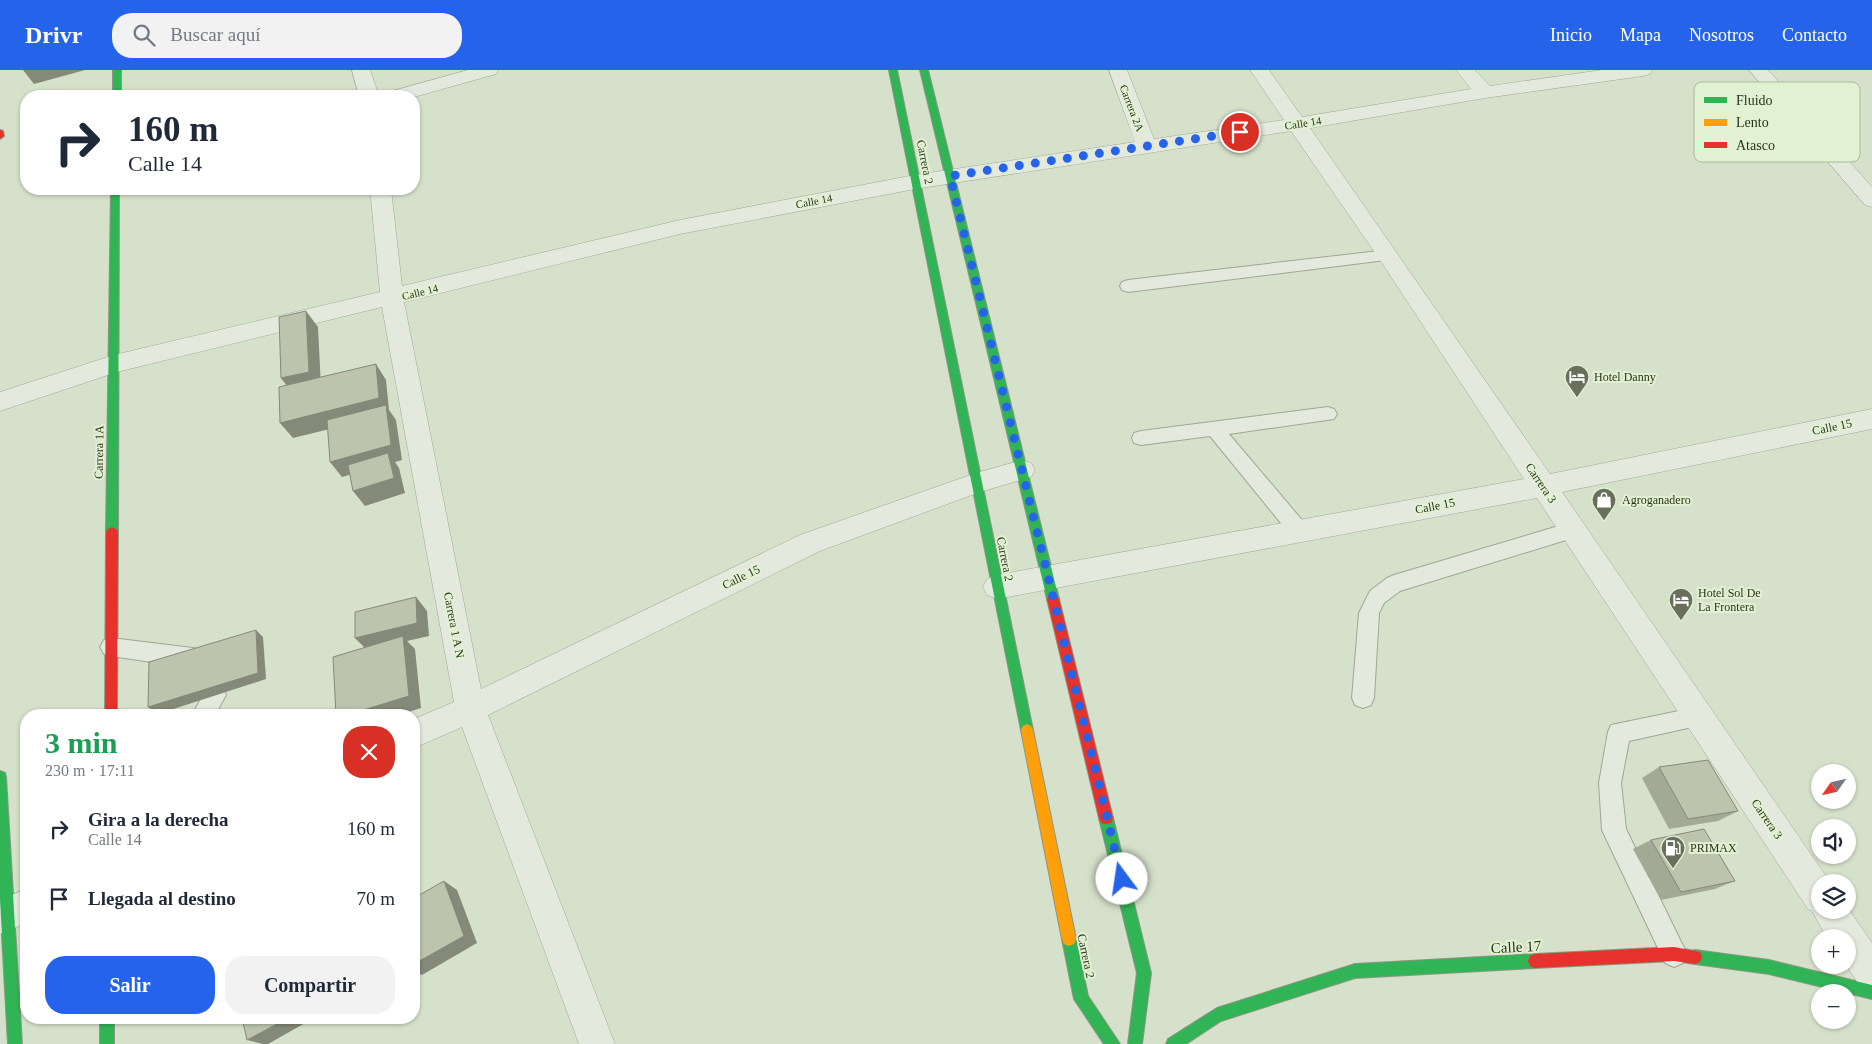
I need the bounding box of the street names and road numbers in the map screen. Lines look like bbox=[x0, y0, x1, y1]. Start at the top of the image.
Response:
street label: Carrera 2A bbox=[1118, 83, 1146, 133]
street label: Calle 14 bbox=[1284, 114, 1323, 132]
street label: Carrera 2 bbox=[914, 139, 936, 185]
street label: Calle 14 bbox=[795, 191, 834, 210]
street label: Calle 14 bbox=[401, 282, 440, 302]
street label: Calle 15 bbox=[1811, 416, 1853, 438]
street label: Carrera 1A bbox=[92, 425, 106, 479]
street label: Carrera 3 bbox=[1523, 460, 1559, 506]
street label: Calle 15 bbox=[1414, 495, 1456, 517]
street label: Carrera 2 bbox=[994, 536, 1016, 582]
street label: Calle 15 bbox=[720, 562, 762, 592]
street label: Carrera 1 A N bbox=[441, 591, 467, 660]
street label: Carrera 3 bbox=[1749, 796, 1785, 842]
street label: Carrera 2 bbox=[1074, 933, 1098, 979]
street label: Calle 17 bbox=[1490, 938, 1542, 956]

